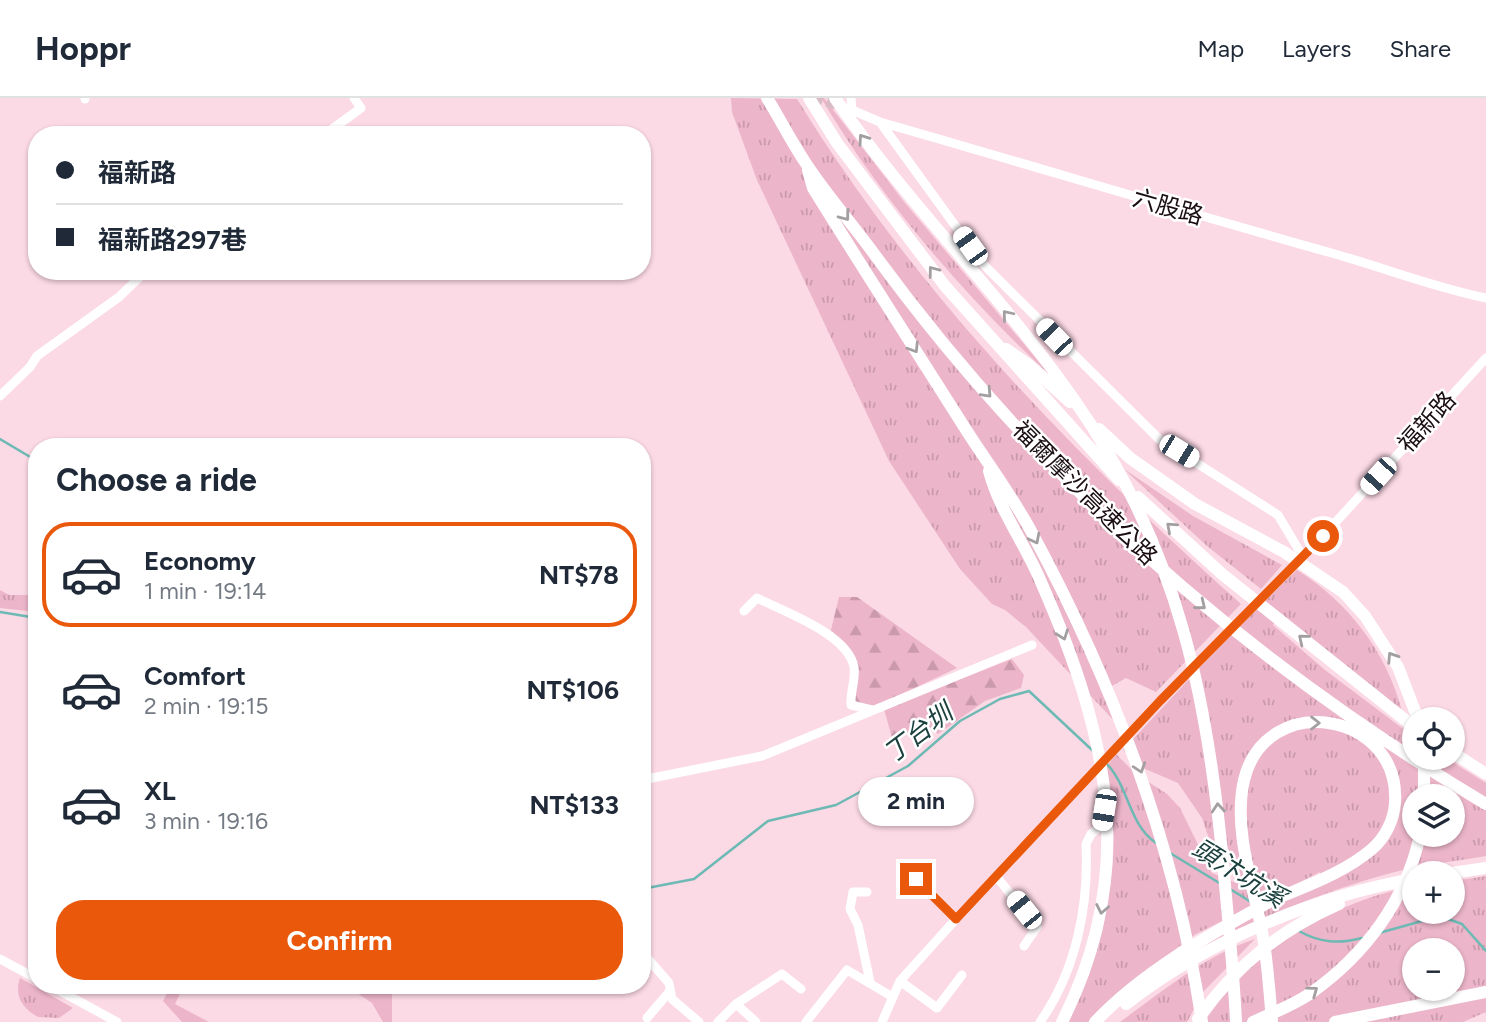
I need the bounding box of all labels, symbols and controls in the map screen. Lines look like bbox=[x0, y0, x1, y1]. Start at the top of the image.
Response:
text: Hoppr bbox=[35, 29, 131, 68]
text: Map bbox=[1197, 34, 1244, 63]
text: Layers bbox=[1282, 34, 1351, 63]
text: Share bbox=[1389, 34, 1451, 63]
one-way arrow bbox=[859, 134, 871, 147]
text: 福新路 bbox=[98, 157, 176, 189]
street label: 六股路 bbox=[1130, 183, 1207, 230]
one-way arrow bbox=[837, 208, 850, 221]
car bbox=[950, 223, 991, 269]
text: 福新路297巷 bbox=[98, 224, 247, 256]
one-way arrow bbox=[929, 266, 942, 279]
one-way arrow bbox=[1003, 310, 1015, 323]
car bbox=[1032, 315, 1077, 359]
one-way arrow bbox=[906, 340, 918, 353]
one-way arrow bbox=[979, 385, 992, 398]
street label: 福新路 bbox=[1392, 385, 1461, 458]
street label: 福爾摩沙高速公路 bbox=[1007, 415, 1163, 571]
car bbox=[1156, 431, 1203, 471]
car bbox=[1357, 453, 1400, 499]
text: Choose a ride bbox=[56, 461, 257, 499]
route start bbox=[1307, 520, 1339, 552]
one-way arrow bbox=[1166, 523, 1179, 535]
one-way arrow bbox=[1027, 532, 1041, 544]
icon: car bbox=[60, 543, 123, 606]
text: Economy bbox=[144, 545, 256, 577]
text: NT$78 bbox=[539, 559, 619, 591]
text: 1 min · 19:14 bbox=[144, 577, 266, 605]
one-way arrow bbox=[1193, 597, 1206, 609]
one-way arrow bbox=[1055, 628, 1069, 640]
one-way arrow bbox=[1298, 635, 1310, 648]
one-way arrow bbox=[1387, 651, 1400, 664]
icon: car bbox=[60, 658, 123, 721]
text: Comfort bbox=[144, 660, 246, 692]
text: NT$106 bbox=[526, 674, 619, 706]
text: 2 min · 19:15 bbox=[144, 692, 269, 720]
water label: 丁台圳 bbox=[877, 694, 962, 769]
map controls bbox=[1402, 707, 1465, 1001]
button: locate bbox=[1402, 707, 1465, 770]
one-way arrow bbox=[1310, 715, 1320, 731]
one-way arrow bbox=[1131, 762, 1145, 774]
icon: car bbox=[60, 773, 123, 836]
text: XL bbox=[144, 775, 176, 807]
callout: 2 min bbox=[858, 778, 974, 826]
button: layers bbox=[1402, 784, 1465, 847]
text: 2 min bbox=[887, 787, 945, 815]
car bbox=[1091, 788, 1118, 832]
text: NT$133 bbox=[529, 789, 619, 821]
one-way arrow bbox=[1211, 802, 1226, 813]
text: 3 min · 19:16 bbox=[144, 807, 268, 835]
water label: 頭汴坑溪 bbox=[1186, 832, 1295, 916]
button: + bbox=[1402, 861, 1465, 924]
route end bbox=[900, 863, 932, 895]
car bbox=[1003, 887, 1046, 933]
button: Confirm bbox=[56, 900, 623, 980]
one-way arrow bbox=[1096, 903, 1111, 915]
button: − bbox=[1402, 938, 1465, 1001]
one-way arrow bbox=[1305, 986, 1318, 999]

